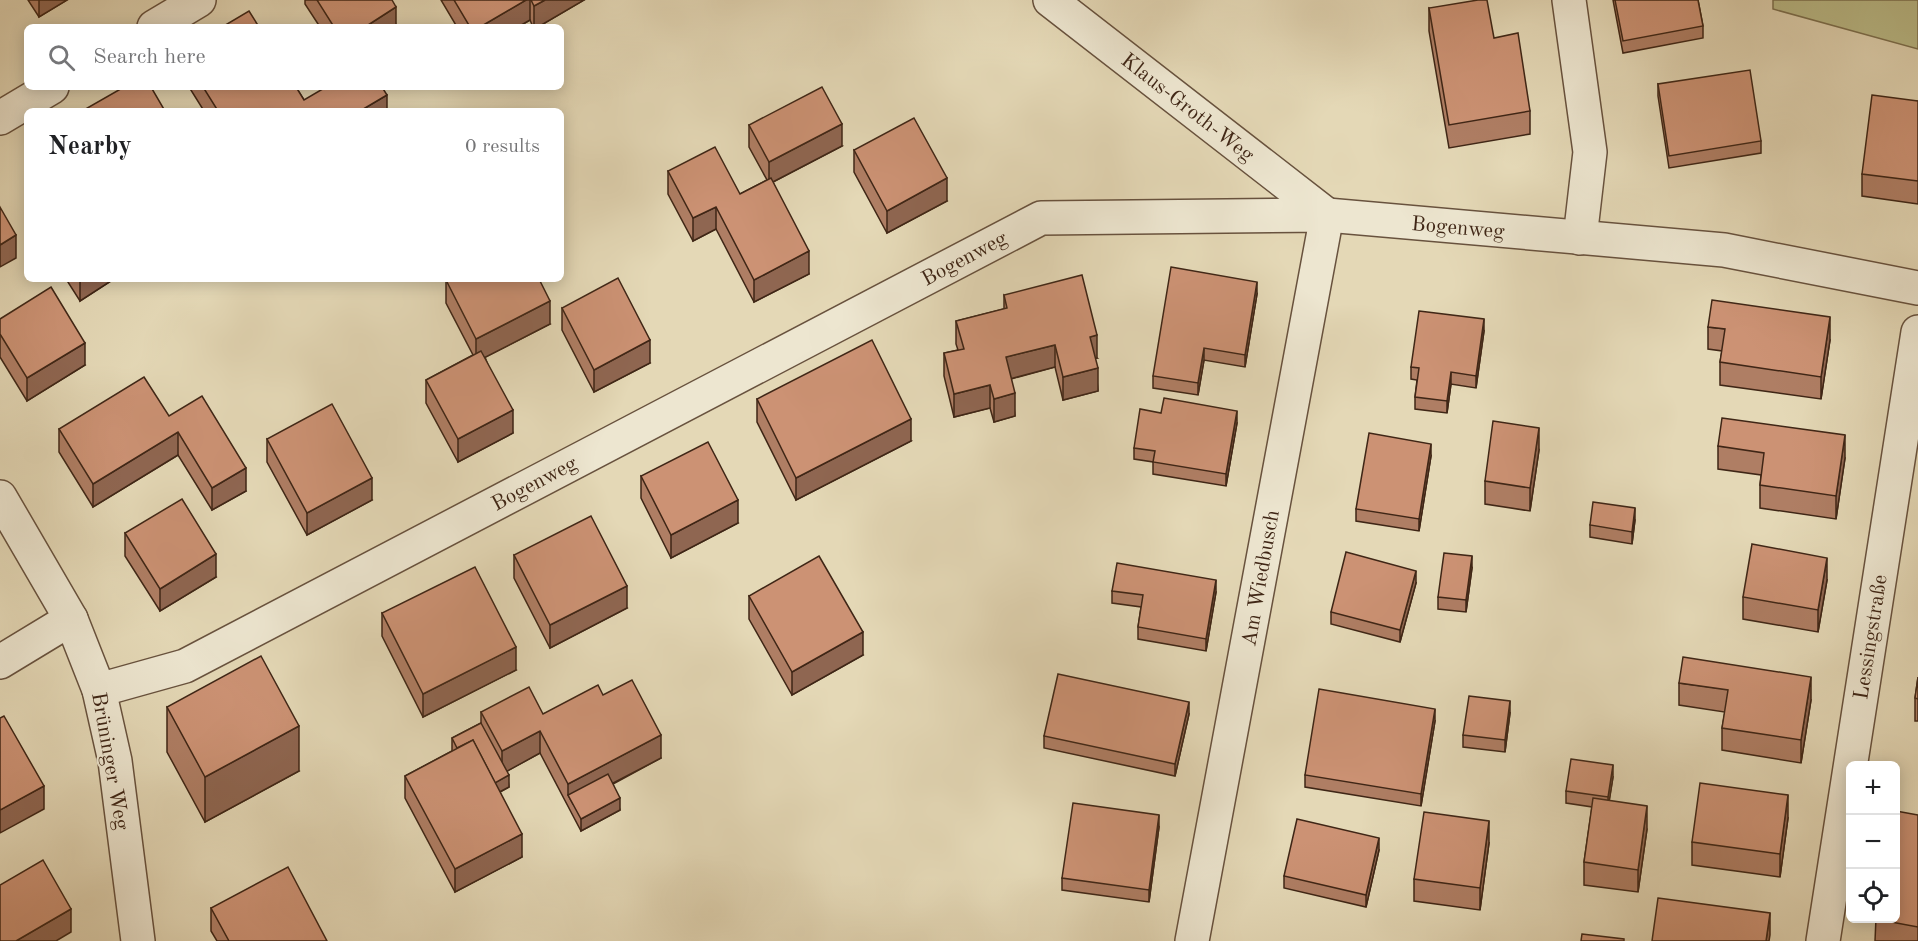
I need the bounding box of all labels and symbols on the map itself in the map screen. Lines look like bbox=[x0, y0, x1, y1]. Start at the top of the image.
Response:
street label: Klaus-Groth-Weg bbox=[1117, 50, 1258, 167]
street label: Bogenweg bbox=[1410, 214, 1506, 243]
street label: Bogenweg bbox=[918, 228, 1012, 291]
street label: Bogenweg bbox=[488, 453, 582, 516]
street label: Am Wiedbusch bbox=[1239, 508, 1284, 648]
street label: Lessingstraße bbox=[1851, 573, 1892, 701]
street label: Brüninger Weg bbox=[87, 691, 132, 832]

